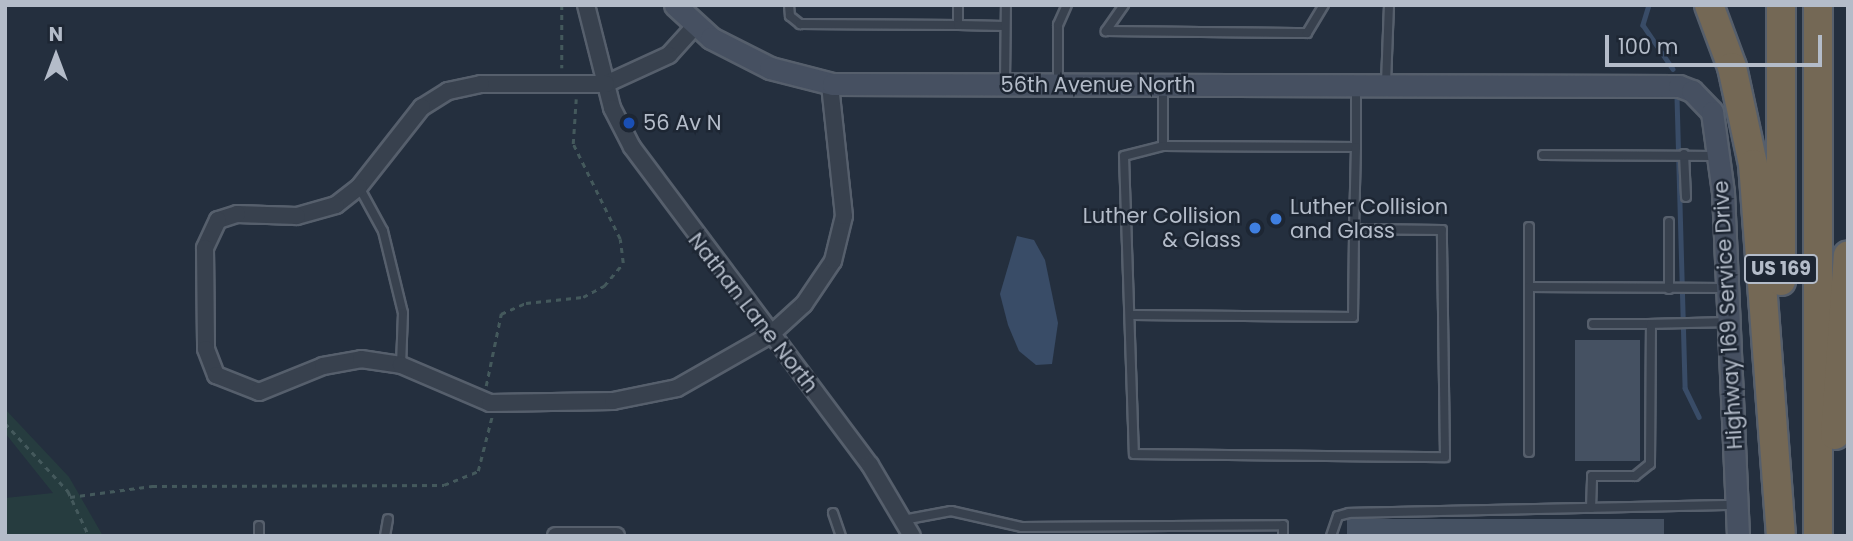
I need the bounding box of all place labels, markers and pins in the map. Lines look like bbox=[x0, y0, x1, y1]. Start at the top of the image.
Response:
place label: 56 Av N bbox=[643, 110, 721, 136]
marker: 56 Av N bbox=[621, 115, 637, 131]
place label: Luther Collision and Glass bbox=[1290, 194, 1448, 244]
place label: Luther Collision & Glass bbox=[1083, 203, 1241, 253]
marker: Luther Collision and Glass bbox=[1268, 211, 1284, 227]
marker: Luther Collision & Glass bbox=[1247, 220, 1263, 236]

